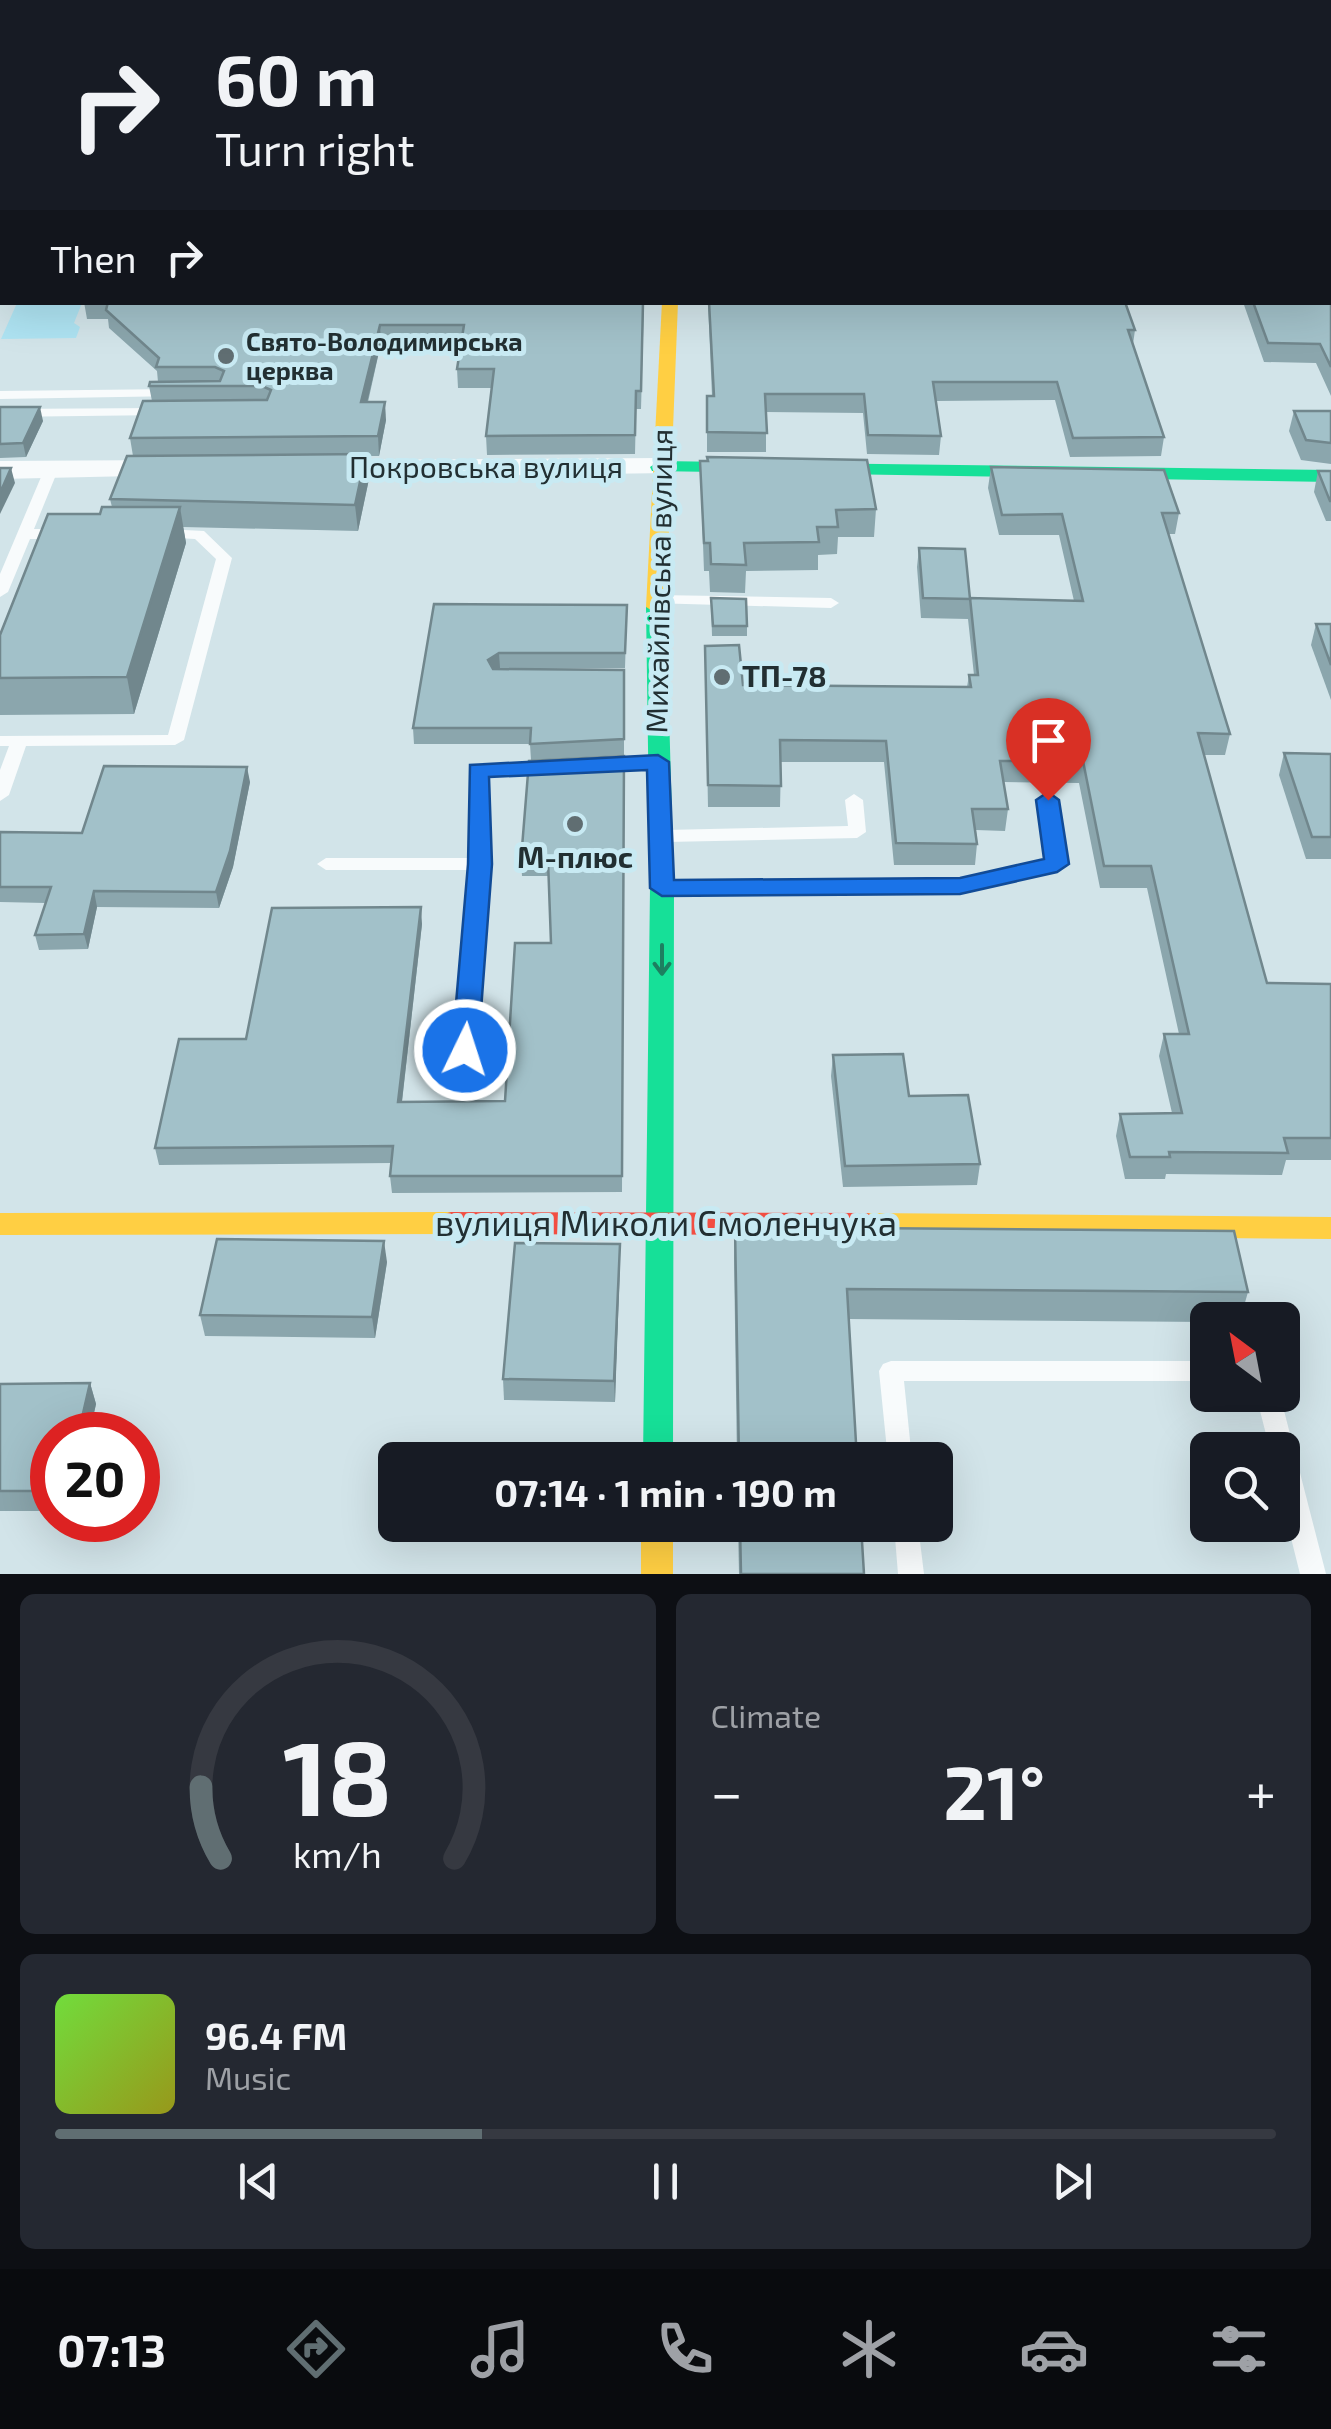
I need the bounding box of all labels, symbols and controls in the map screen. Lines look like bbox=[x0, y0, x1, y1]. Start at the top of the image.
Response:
text: 60 m bbox=[215, 36, 377, 120]
icon: right bbox=[50, 40, 180, 170]
text: Turn right bbox=[215, 121, 415, 175]
icon: right bbox=[157, 230, 212, 285]
text: Then bbox=[50, 235, 137, 281]
place label: Свято-Володимирська церква bbox=[246, 326, 523, 385]
marker: Свято-Володимирська церква bbox=[215, 345, 237, 367]
street label: Михайлівська вулиця bbox=[637, 428, 680, 734]
street label: Покровська вулиця bbox=[349, 448, 623, 485]
place label: ТП-78 bbox=[742, 657, 827, 693]
marker: ТП-78 bbox=[711, 666, 733, 688]
pin bbox=[1006, 698, 1091, 801]
icon: arrive bbox=[1021, 713, 1076, 768]
marker: М-плюс bbox=[564, 813, 586, 835]
place label: М-плюс bbox=[517, 838, 633, 874]
one-way arrow bbox=[652, 942, 672, 975]
position arrow bbox=[413, 998, 517, 1102]
street label: вулиця Миколи Смоленчука bbox=[435, 1201, 897, 1244]
north arrow bbox=[1190, 1302, 1300, 1412]
map controls bbox=[1190, 1302, 1300, 1542]
speed limit sign: 20 bbox=[30, 1412, 160, 1542]
button: search bbox=[1190, 1432, 1300, 1542]
text: 07:14 · 1 min · 190 m bbox=[494, 1469, 837, 1515]
text: Climate bbox=[711, 1696, 821, 1734]
text: 18 bbox=[283, 1712, 393, 1837]
text: 21° bbox=[943, 1745, 1045, 1835]
text: − bbox=[711, 1758, 743, 1824]
text: + bbox=[1246, 1758, 1276, 1824]
text: km/h bbox=[293, 1832, 382, 1875]
text: 96.4 FM bbox=[205, 2012, 347, 2058]
text: Music bbox=[205, 2058, 291, 2096]
icon: previous bbox=[231, 2154, 286, 2209]
icon: pause bbox=[638, 2154, 693, 2209]
icon: next bbox=[1045, 2154, 1100, 2209]
icon: directions bbox=[281, 2314, 351, 2384]
icon: music bbox=[465, 2314, 535, 2384]
icon: phone bbox=[650, 2314, 720, 2384]
icon: climate bbox=[834, 2314, 904, 2384]
icon: car bbox=[1019, 2314, 1089, 2384]
icon: filters bbox=[1204, 2314, 1274, 2384]
text: 07:13 bbox=[57, 2322, 166, 2376]

